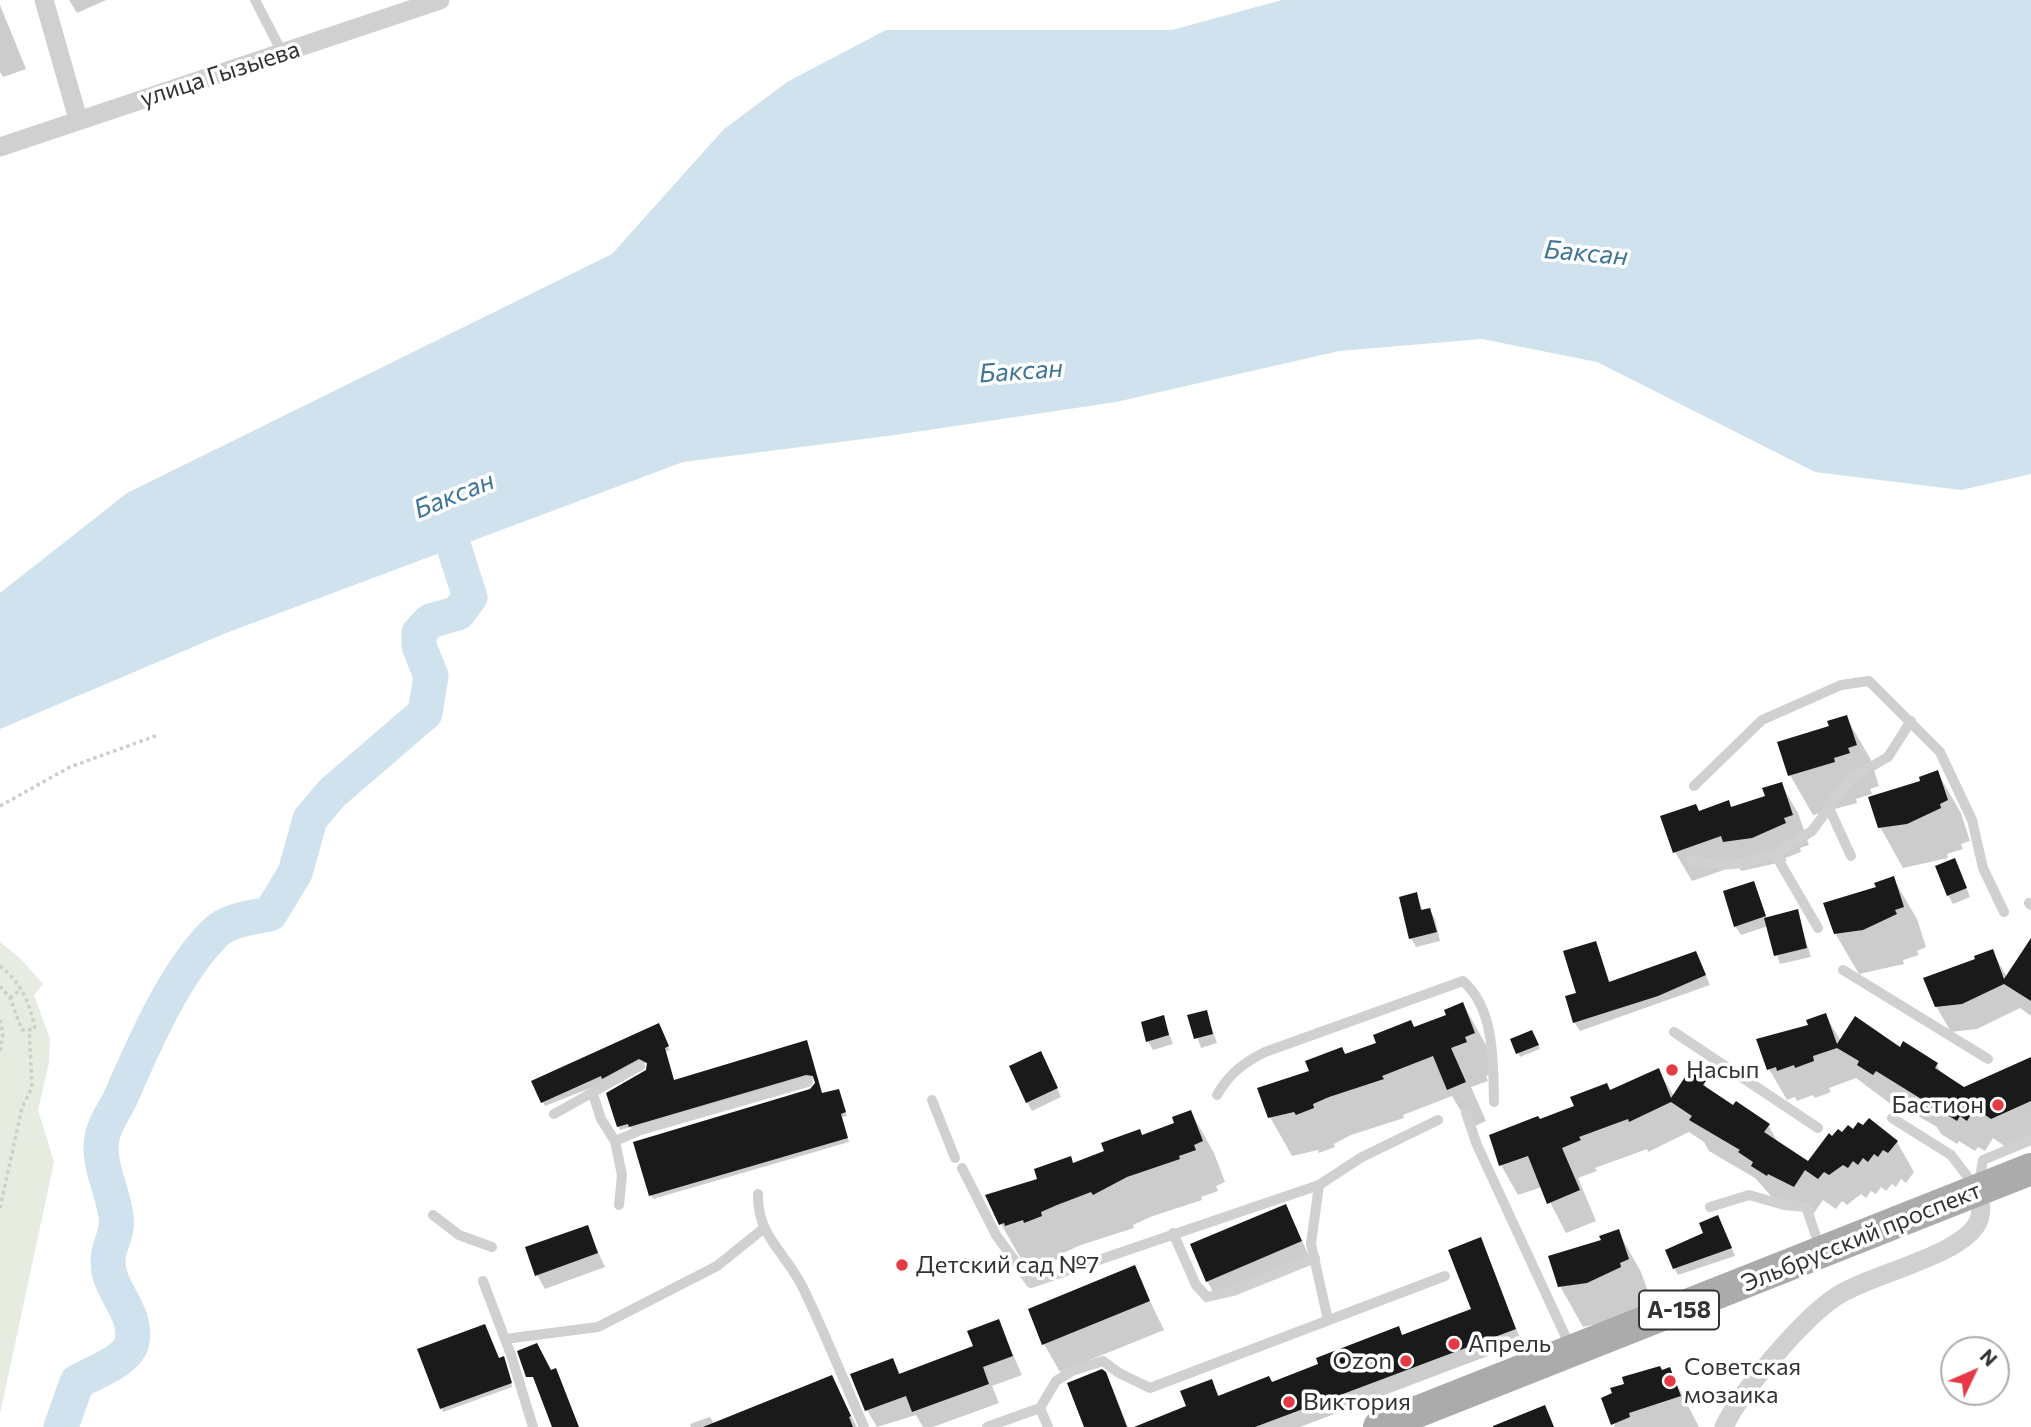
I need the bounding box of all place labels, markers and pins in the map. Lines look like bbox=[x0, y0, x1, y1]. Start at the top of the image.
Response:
place label: Насып bbox=[1686, 1056, 1759, 1084]
marker: Насып bbox=[1664, 1062, 1680, 1078]
place label: Бастион bbox=[1892, 1091, 1984, 1119]
marker: Бастион bbox=[1990, 1097, 2006, 1113]
place label: Детский сад №7 bbox=[916, 1251, 1099, 1279]
marker: Детский сад №7 bbox=[894, 1257, 910, 1273]
place label: Апрель bbox=[1468, 1330, 1551, 1358]
marker: Апрель bbox=[1446, 1336, 1462, 1352]
place label: Ozon bbox=[1332, 1347, 1392, 1375]
marker: Ozon bbox=[1398, 1353, 1414, 1369]
place label: Советская мозаика bbox=[1684, 1353, 1801, 1409]
marker: Советская мозаика bbox=[1662, 1373, 1678, 1389]
place label: Виктория bbox=[1303, 1388, 1411, 1416]
marker: Виктория bbox=[1281, 1394, 1297, 1410]

